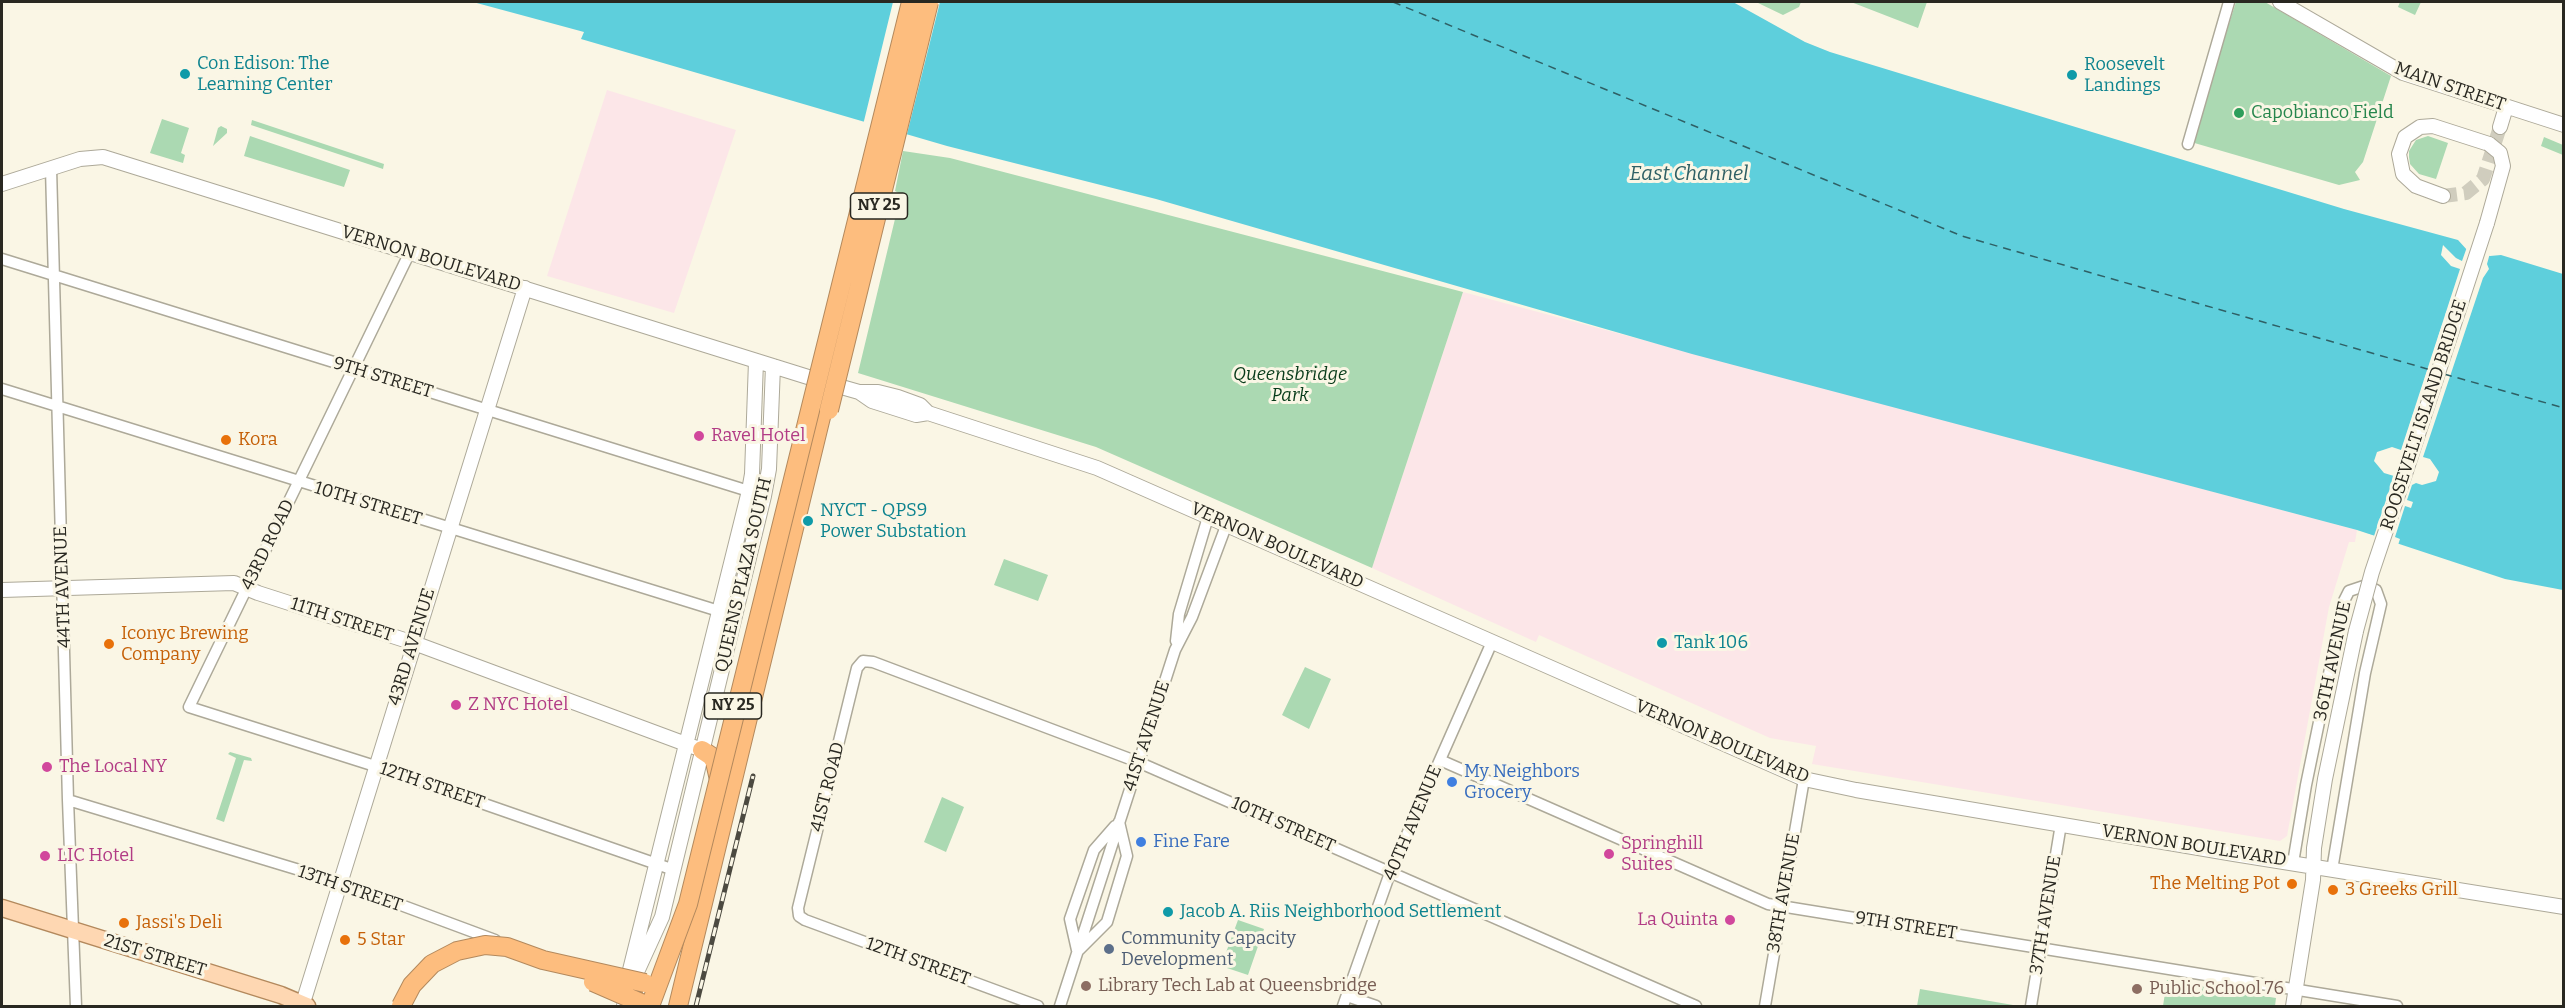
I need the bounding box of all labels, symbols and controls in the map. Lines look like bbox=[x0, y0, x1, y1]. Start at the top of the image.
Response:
place label: Con Edison: The Learning Center bbox=[197, 53, 332, 96]
place label: Roosevelt Landings bbox=[2084, 54, 2165, 97]
street label: MAIN STREET bbox=[2392, 58, 2508, 116]
marker: Con Edison: The Learning Center bbox=[178, 67, 192, 81]
marker: Roosevelt Landings bbox=[2065, 68, 2079, 82]
place label: Capobianco Field bbox=[2251, 102, 2394, 124]
marker: Capobianco Field bbox=[2232, 106, 2246, 120]
water label: East Channel bbox=[1630, 162, 1748, 186]
road number: NY 25 bbox=[850, 193, 908, 219]
street label: VERNON BOULEVARD bbox=[338, 221, 524, 297]
street label: ROOSEVELT ISLAND BRIDGE bbox=[2376, 297, 2472, 533]
street label: 9TH STREET bbox=[331, 353, 435, 403]
park label: Queensbridge Park bbox=[1233, 364, 1347, 406]
place label: Ravel Hotel bbox=[711, 425, 805, 447]
place label: Kora bbox=[238, 429, 278, 451]
marker: Ravel Hotel bbox=[692, 429, 706, 443]
marker: Kora bbox=[219, 433, 233, 447]
street label: QUEENS PLAZA SOUTH bbox=[711, 476, 777, 674]
street label: 10TH STREET bbox=[312, 477, 424, 531]
street label: 43RD ROAD bbox=[237, 496, 299, 594]
street label: VERNON BOULEVARD bbox=[1187, 498, 1367, 594]
place label: NYCT - QPS9 Power Substation bbox=[820, 500, 966, 542]
marker: NYCT - QPS9 Power Substation bbox=[801, 514, 815, 528]
street label: 44TH AVENUE bbox=[50, 526, 76, 648]
street label: 43RD AVENUE bbox=[384, 586, 440, 708]
street label: 11TH STREET bbox=[288, 593, 396, 647]
street label: 36TH AVENUE bbox=[2310, 599, 2356, 723]
place label: Iconyc Brewing Company bbox=[121, 623, 248, 666]
place label: Tank 106 bbox=[1674, 632, 1748, 654]
marker: Tank 106 bbox=[1655, 636, 1669, 650]
marker: Iconyc Brewing Company bbox=[102, 637, 116, 651]
street label: 41ST AVENUE bbox=[1119, 678, 1175, 794]
road number: NY 25 bbox=[704, 693, 762, 719]
place label: Z NYC Hotel bbox=[468, 694, 568, 716]
street label: VERNON BOULEVARD bbox=[1632, 696, 1812, 788]
marker: Z NYC Hotel bbox=[449, 698, 463, 712]
street label: 41ST ROAD bbox=[806, 740, 850, 834]
place label: The Local NY bbox=[59, 756, 167, 778]
street label: 12TH STREET bbox=[377, 758, 487, 814]
marker: The Local NY bbox=[40, 760, 54, 774]
place label: My Neighbors Grocery bbox=[1464, 761, 1580, 804]
street label: 40TH AVENUE bbox=[1379, 762, 1447, 884]
marker: My Neighbors Grocery bbox=[1445, 775, 1459, 789]
street label: 10TH STREET bbox=[1228, 793, 1338, 857]
street label: VERNON BOULEVARD bbox=[2100, 821, 2288, 871]
place label: Fine Fare bbox=[1153, 831, 1230, 853]
street label: 38TH AVENUE bbox=[1763, 831, 1805, 955]
place label: Springhill Suites bbox=[1621, 833, 1703, 876]
marker: Fine Fare bbox=[1134, 835, 1148, 849]
place label: LIC Hotel bbox=[57, 845, 134, 867]
marker: Springhill Suites bbox=[1602, 847, 1616, 861]
marker: LIC Hotel bbox=[38, 849, 52, 863]
street label: 37TH AVENUE bbox=[2026, 854, 2066, 976]
street label: 13TH STREET bbox=[295, 861, 405, 917]
place label: The Melting Pot bbox=[2150, 873, 2280, 895]
marker: The Melting Pot bbox=[2285, 877, 2299, 891]
place label: 3 Greeks Grill bbox=[2345, 879, 2458, 901]
marker: 3 Greeks Grill bbox=[2326, 883, 2340, 897]
place label: Jacob A. Riis Neighborhood Settlement bbox=[1180, 901, 1502, 923]
marker: Jacob A. Riis Neighborhood Settlement bbox=[1161, 905, 1175, 919]
street label: 9TH STREET bbox=[1853, 907, 1959, 945]
place label: La Quinta bbox=[1637, 909, 1718, 931]
place label: Jassi's Deli bbox=[136, 912, 222, 934]
marker: La Quinta bbox=[1723, 913, 1737, 927]
marker: Jassi's Deli bbox=[117, 916, 131, 930]
place label: Community Capacity Development bbox=[1121, 928, 1296, 970]
place label: 5 Star bbox=[357, 929, 405, 951]
street label: 21ST STREET bbox=[101, 930, 209, 982]
marker: 5 Star bbox=[338, 933, 352, 947]
street label: 12TH STREET bbox=[863, 933, 973, 991]
marker: Community Capacity Development bbox=[1102, 942, 1116, 956]
place label: Library Tech Lab at Queensbridge bbox=[1098, 975, 1377, 997]
place label: Public School 76 bbox=[2149, 978, 2284, 1000]
marker: Library Tech Lab at Queensbridge bbox=[1079, 979, 1093, 993]
marker: Public School 76 bbox=[2130, 982, 2144, 996]

